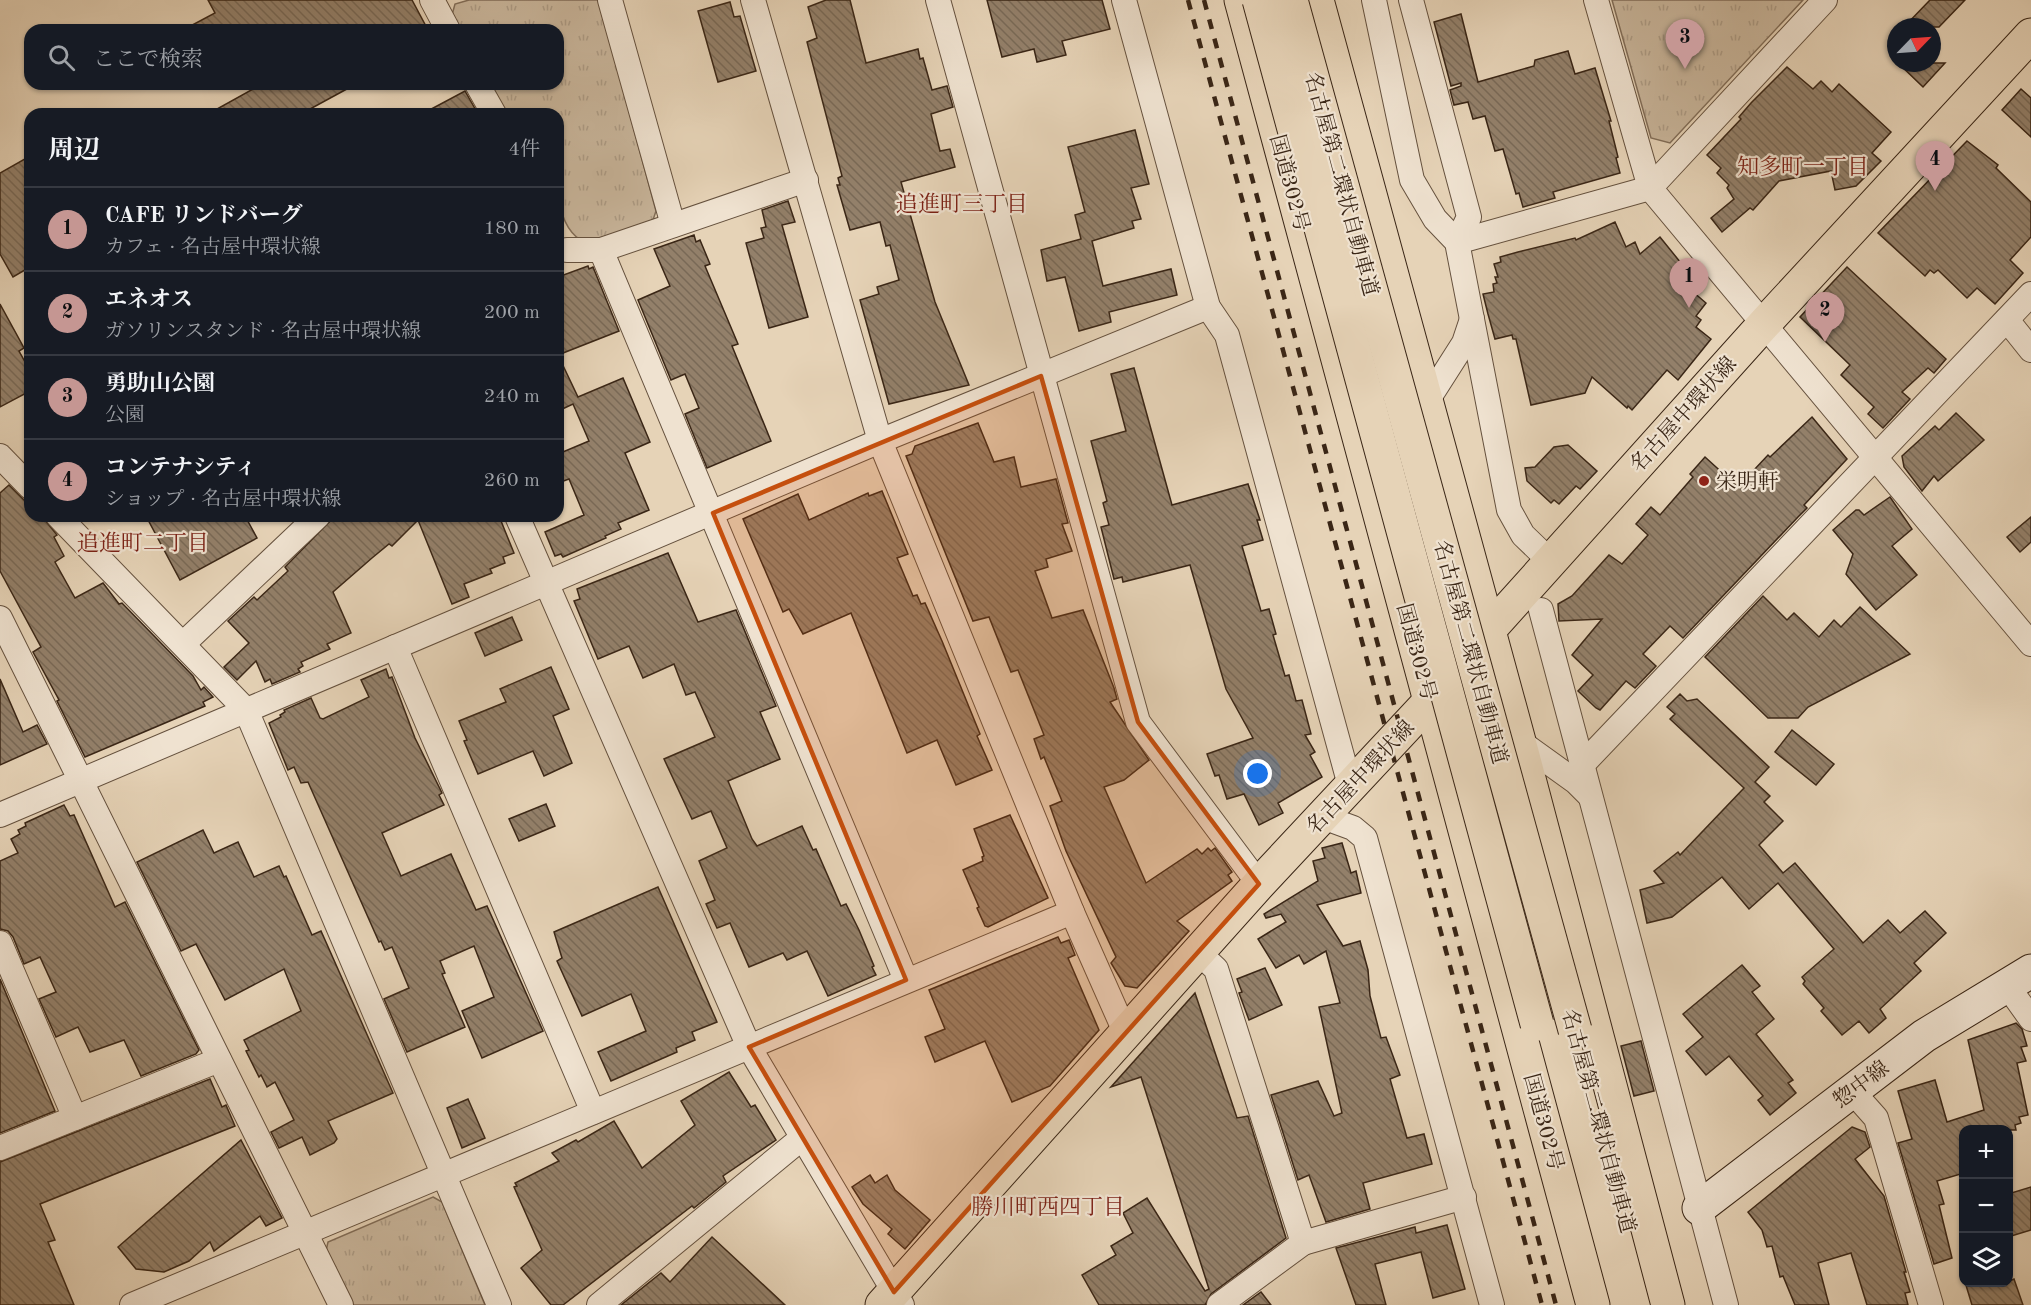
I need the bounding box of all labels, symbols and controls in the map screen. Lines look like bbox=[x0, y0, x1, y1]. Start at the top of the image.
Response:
north arrow bbox=[1887, 18, 1941, 72]
pin: 3 bbox=[1666, 20, 1704, 69]
search box bbox=[24, 24, 564, 90]
icon: search bbox=[45, 41, 78, 74]
text: ここで検索 bbox=[93, 49, 203, 71]
street label: 名古屋第二環状自動車道 bbox=[1301, 70, 1383, 299]
street label: 国道302号 bbox=[1266, 132, 1314, 234]
text: 周辺 bbox=[48, 138, 100, 164]
text: 4件 bbox=[508, 140, 540, 160]
pin: 4 bbox=[1916, 142, 1954, 191]
district label: 知多町一丁目 bbox=[1737, 155, 1869, 179]
district label: 追進町三丁目 bbox=[896, 192, 1028, 216]
text: CAFE リンドバーグ bbox=[105, 205, 303, 227]
text: 1 bbox=[62, 219, 73, 239]
text: 180 m bbox=[484, 219, 540, 239]
text: カフェ · 名古屋中環状線 bbox=[105, 238, 321, 258]
pin: 1 bbox=[1670, 258, 1708, 308]
text: エネオス bbox=[105, 289, 193, 311]
pin: 2 bbox=[1806, 292, 1844, 342]
text: 2 bbox=[62, 303, 73, 323]
text: 200 m bbox=[484, 303, 540, 323]
text: ガソリンスタンド · 名古屋中環状線 bbox=[105, 322, 421, 342]
street label: 名古屋中環状線 bbox=[1626, 352, 1741, 477]
text: 勇助山公園 bbox=[105, 373, 215, 395]
text: 3 bbox=[62, 387, 73, 407]
text: 240 m bbox=[484, 387, 540, 407]
text: 公園 bbox=[105, 406, 145, 426]
text: コンテナシティ bbox=[105, 457, 257, 479]
place label: 栄明軒 bbox=[1716, 470, 1779, 493]
text: 4 bbox=[62, 471, 73, 491]
text: 260 m bbox=[484, 471, 540, 491]
marker: 栄明軒 bbox=[1697, 474, 1711, 488]
text: ショップ · 名古屋中環状線 bbox=[105, 490, 341, 510]
district label: 追進町二丁目 bbox=[77, 531, 209, 555]
street label: 名古屋第二環状自動車道 bbox=[1430, 538, 1512, 767]
street label: 国道302号 bbox=[1393, 601, 1441, 703]
street label: 名古屋中環状線 bbox=[1302, 716, 1419, 839]
your location bbox=[1243, 759, 1272, 788]
street label: 名古屋第二環状自動車道 bbox=[1558, 1007, 1640, 1236]
street label: 惣中線 bbox=[1829, 1056, 1893, 1113]
street label: 国道302号 bbox=[1520, 1071, 1568, 1173]
map controls bbox=[1959, 1125, 2013, 1287]
button: + bbox=[1959, 1125, 2013, 1179]
button: − bbox=[1959, 1179, 2013, 1233]
district label: 勝川町西四丁目 bbox=[971, 1195, 1125, 1219]
button: layers bbox=[1959, 1233, 2013, 1287]

